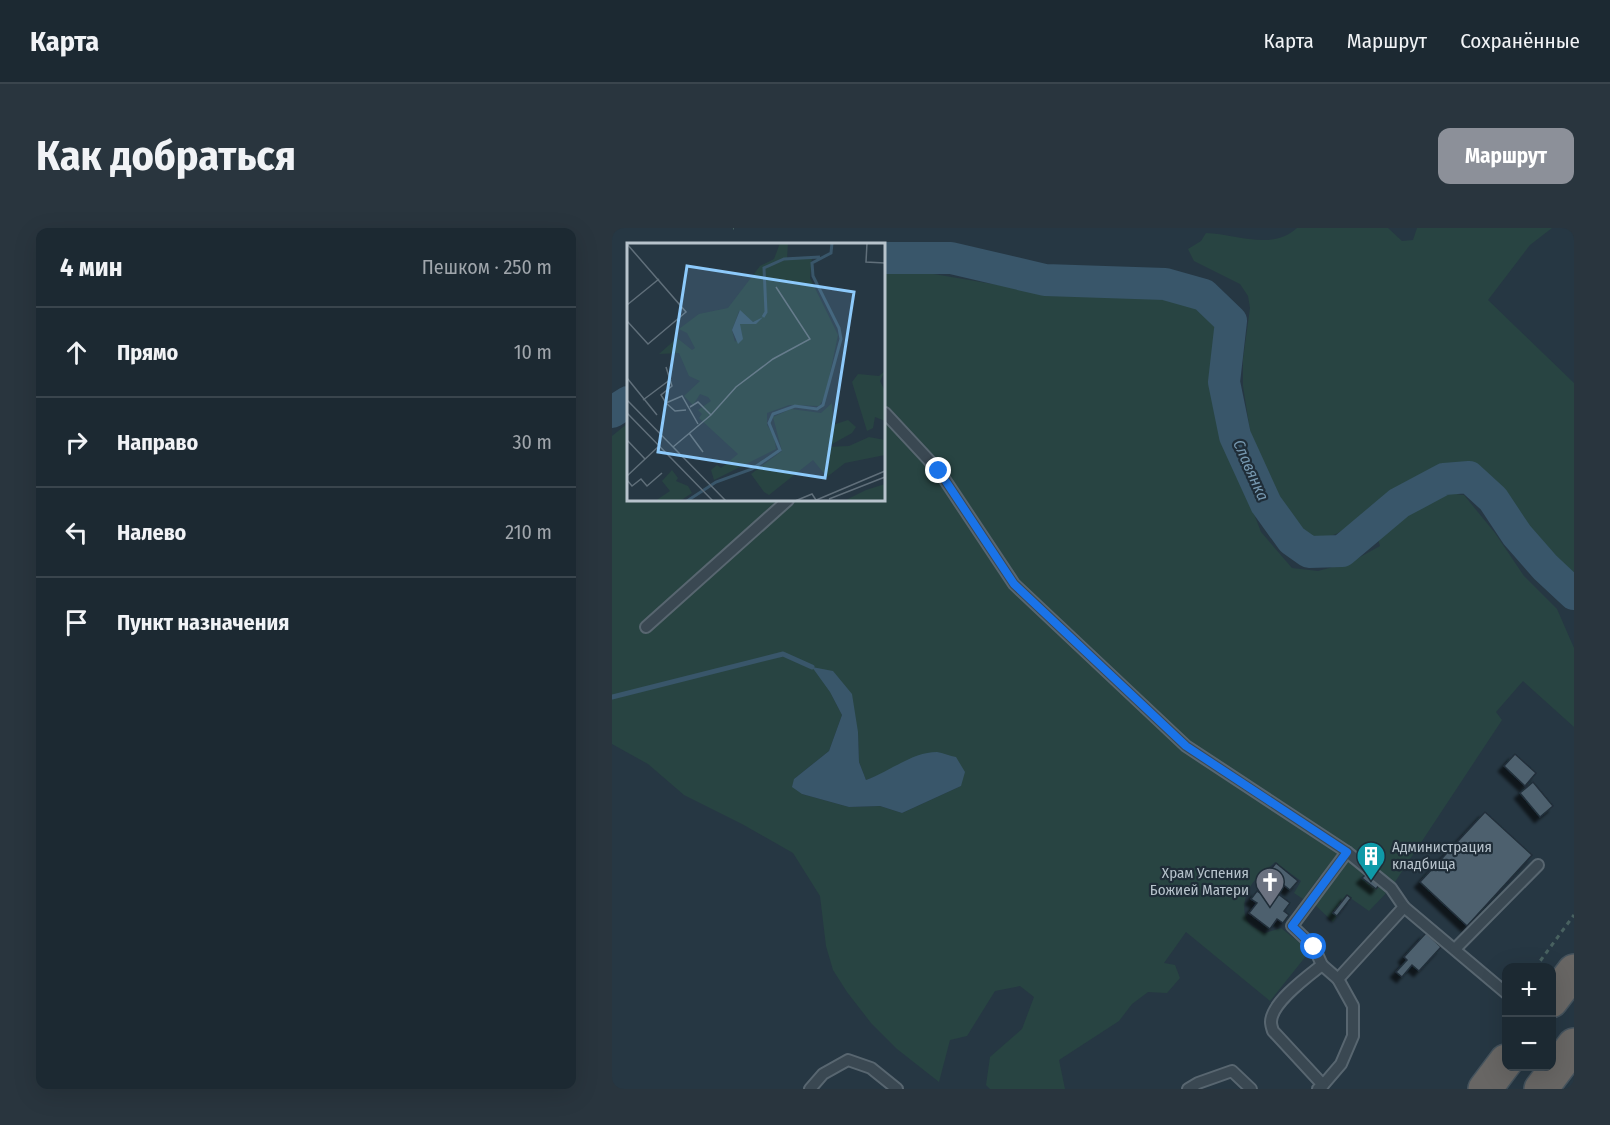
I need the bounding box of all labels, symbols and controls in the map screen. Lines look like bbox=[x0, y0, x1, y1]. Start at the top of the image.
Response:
text: Карта bbox=[30, 25, 99, 58]
text: Карта bbox=[1264, 28, 1314, 54]
text: Маршрут bbox=[1347, 28, 1427, 54]
text: Сохранённые bbox=[1460, 28, 1580, 54]
button: Маршрут bbox=[1438, 128, 1574, 184]
text: Как добраться bbox=[36, 131, 296, 181]
inset map bbox=[627, 243, 885, 501]
text: 4 мин bbox=[60, 252, 122, 283]
text: Пешком · 250 m bbox=[422, 255, 552, 279]
icon: ahead bbox=[60, 336, 93, 369]
text: Прямо bbox=[117, 339, 178, 366]
text: 10 m bbox=[514, 340, 552, 364]
icon: right bbox=[60, 426, 93, 459]
text: Направо bbox=[117, 429, 198, 456]
text: 30 m bbox=[512, 430, 552, 454]
water label: Славянка bbox=[1229, 437, 1273, 503]
route end bbox=[925, 457, 951, 483]
icon: left bbox=[60, 516, 93, 549]
text: Налево bbox=[117, 519, 186, 546]
text: 210 m bbox=[505, 520, 552, 544]
icon: arrive bbox=[60, 606, 93, 639]
text: Пункт назначения bbox=[117, 609, 289, 636]
place label: Администрация кладбища bbox=[1392, 838, 1492, 873]
building icon: Администрация кладбища bbox=[1355, 840, 1387, 882]
place label: Храм Успения Божией Матери bbox=[1150, 864, 1249, 899]
church icon: Храм Успения Божией Матери bbox=[1254, 866, 1286, 908]
route start bbox=[1300, 933, 1326, 959]
map controls bbox=[1502, 963, 1556, 1071]
button: + bbox=[1502, 963, 1556, 1017]
button: − bbox=[1502, 1017, 1556, 1071]

